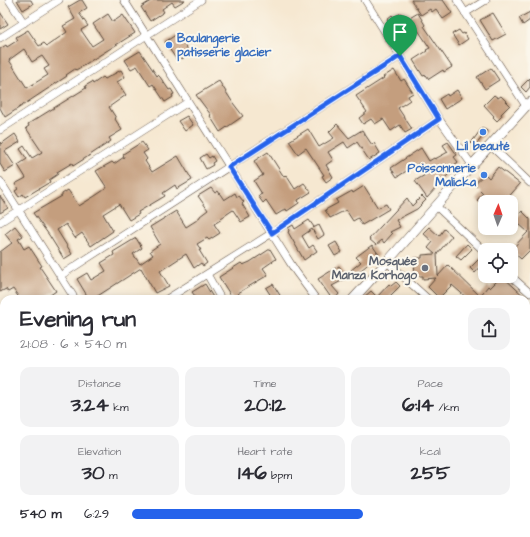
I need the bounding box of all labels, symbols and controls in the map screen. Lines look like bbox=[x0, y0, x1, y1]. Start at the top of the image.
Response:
pin bbox=[383, 15, 417, 56]
icon: arrive bbox=[389, 21, 411, 43]
place label: Boulangerie patisserie glacier bbox=[177, 30, 272, 63]
marker: Boulangerie patisserie glacier bbox=[164, 40, 174, 50]
marker: Lil beauté bbox=[478, 127, 488, 137]
place label: Lil beauté bbox=[456, 138, 510, 155]
place label: Poissonnerie Malicka bbox=[408, 160, 477, 191]
marker: Poissonnerie Malicka bbox=[479, 170, 489, 180]
north arrow bbox=[478, 195, 518, 235]
map controls bbox=[478, 195, 518, 283]
button: locate bbox=[478, 243, 518, 283]
place label: Mosquée Manza Korhogo bbox=[332, 253, 417, 286]
marker: Mosquée Manza Korhogo bbox=[420, 263, 430, 273]
text: Evening run bbox=[20, 304, 136, 335]
button: share bbox=[468, 308, 510, 350]
text: 21:08 · 6 × 540 m bbox=[20, 335, 126, 353]
text: Distance bbox=[78, 376, 121, 391]
text: Time bbox=[253, 376, 277, 391]
text: Pace bbox=[418, 376, 443, 391]
text: 3.24 bbox=[71, 391, 109, 419]
text: 20:12 bbox=[244, 391, 286, 419]
text: 6:14 bbox=[402, 391, 434, 419]
text: km bbox=[109, 400, 129, 415]
text: /km bbox=[434, 400, 459, 415]
text: Elevation bbox=[78, 444, 121, 459]
text: Heart rate bbox=[237, 444, 293, 459]
text: kcal bbox=[420, 444, 441, 459]
text: 30 bbox=[82, 459, 105, 487]
text: 146 bbox=[238, 459, 267, 487]
text: 255 bbox=[410, 459, 450, 487]
text: m bbox=[105, 468, 118, 483]
text: bpm bbox=[267, 468, 292, 483]
text: 540 m bbox=[20, 505, 62, 523]
text: 6:29 bbox=[84, 505, 109, 523]

